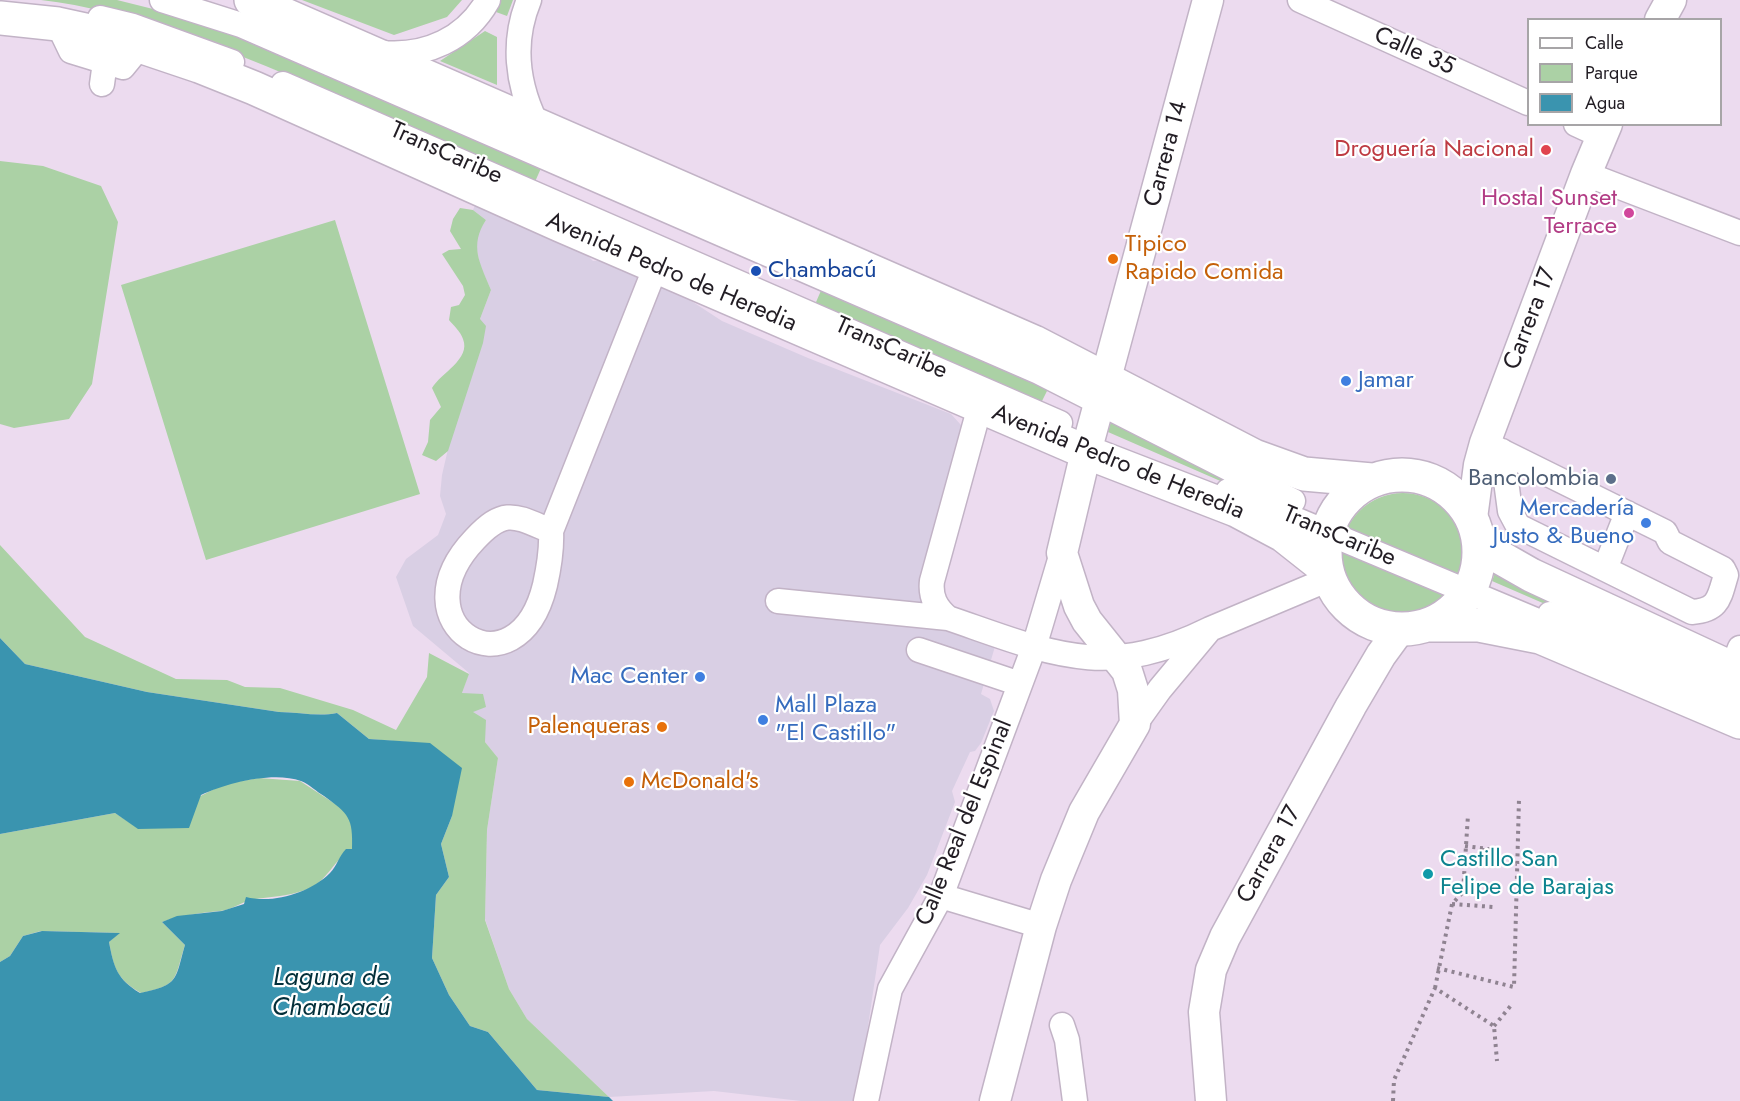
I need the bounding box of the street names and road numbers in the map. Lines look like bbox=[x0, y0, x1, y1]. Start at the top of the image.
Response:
street label: Calle 35 bbox=[1369, 22, 1459, 82]
street label: Carrera 14 bbox=[1139, 98, 1195, 210]
street label: TransCaribe bbox=[385, 116, 507, 192]
street label: Avenida Pedro de Heredia bbox=[541, 207, 801, 339]
street label: Carrera 17 bbox=[1498, 264, 1564, 374]
street label: TransCaribe bbox=[830, 311, 952, 387]
street label: Avenida Pedro de Heredia bbox=[988, 399, 1248, 527]
street label: TransCaribe bbox=[1278, 500, 1400, 574]
street label: Calle Real del Espinal bbox=[910, 716, 1020, 930]
street label: Carrera 17 bbox=[1232, 801, 1308, 909]

